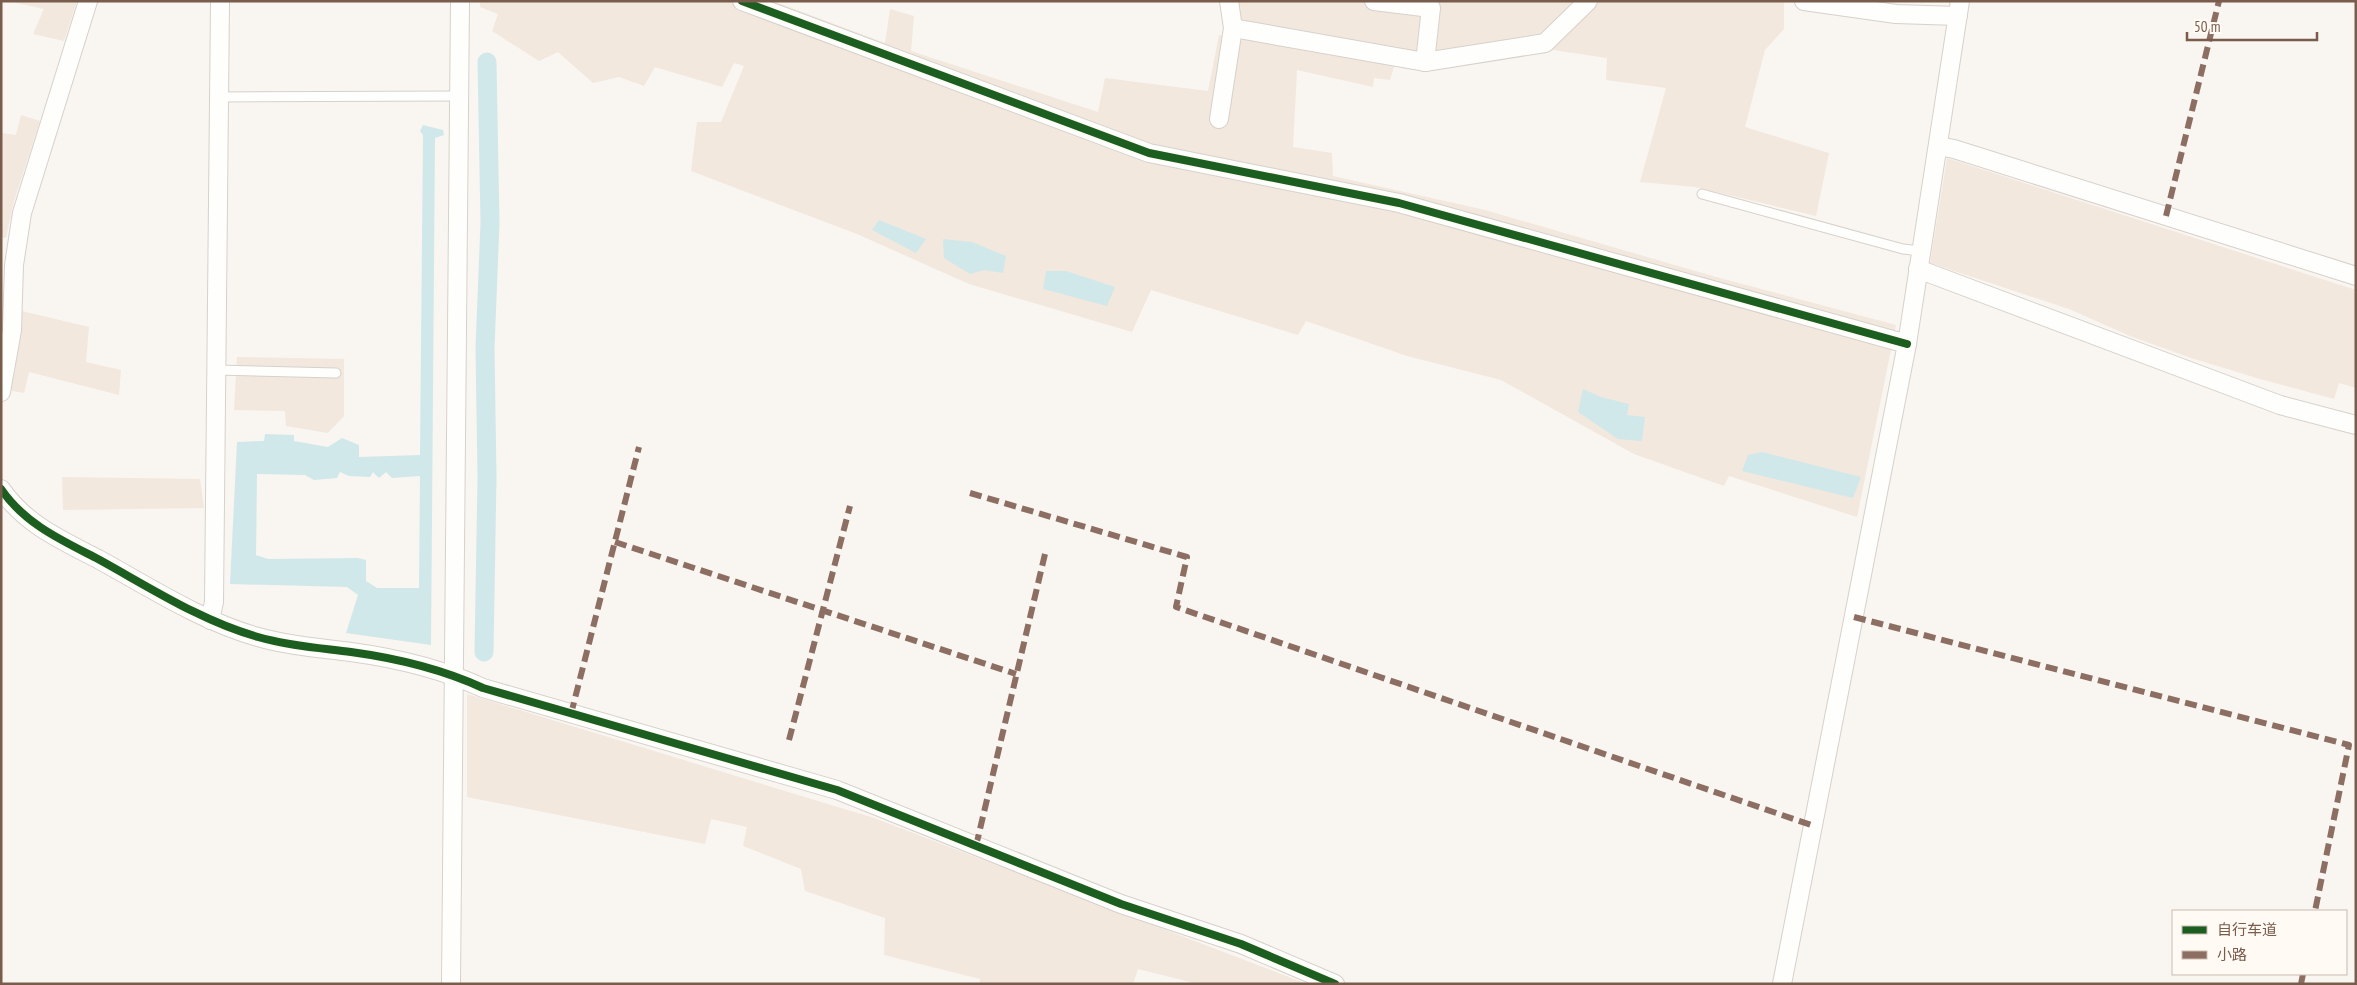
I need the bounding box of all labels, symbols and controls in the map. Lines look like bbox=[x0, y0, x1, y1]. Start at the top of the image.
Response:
scale bar bbox=[2187, 10, 2317, 42]
text: 50 m bbox=[2194, 17, 2220, 36]
legend bbox=[2172, 910, 2347, 975]
text: 自行车道 bbox=[2217, 920, 2277, 939]
text: 小路 bbox=[2217, 945, 2247, 964]

